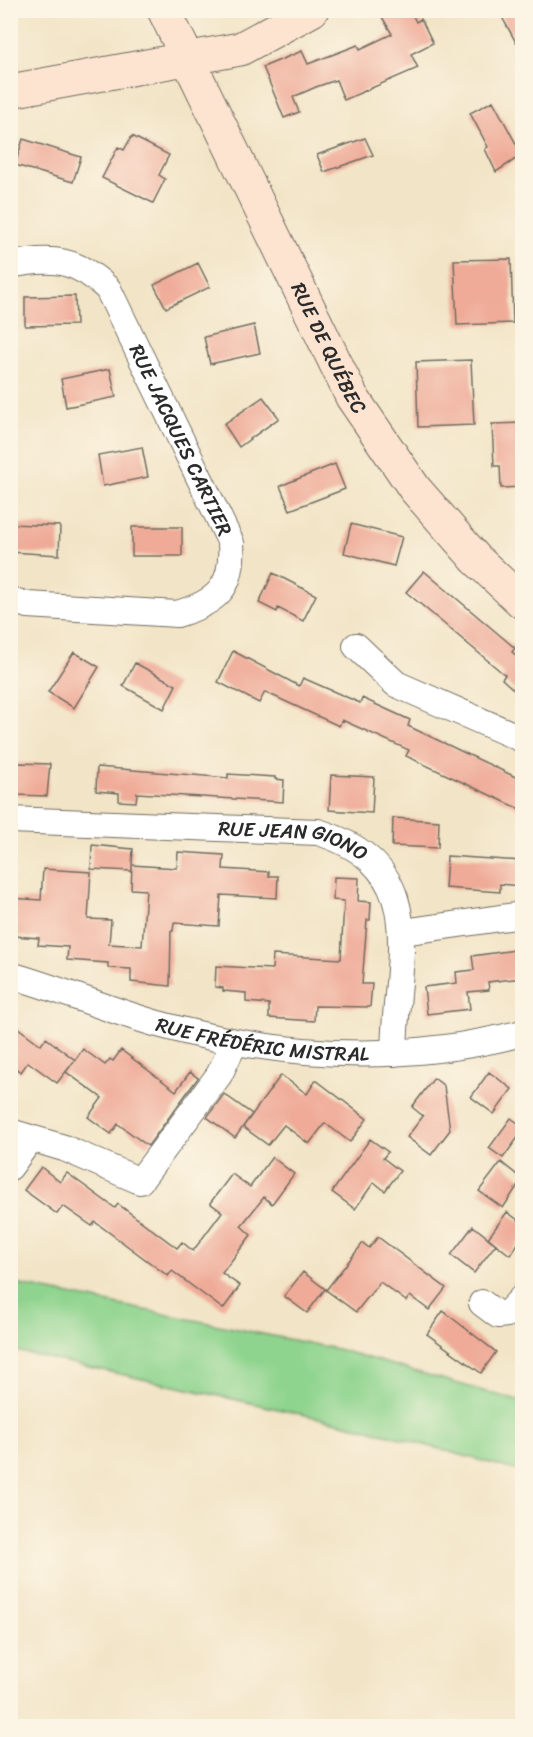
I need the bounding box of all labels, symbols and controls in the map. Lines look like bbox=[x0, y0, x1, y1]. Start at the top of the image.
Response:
street label: RUE DE QUÉBEC bbox=[281, 276, 376, 422]
street label: RUE JACQUES CARTIER bbox=[119, 338, 242, 542]
street label: RUE JEAN GIONO bbox=[218, 811, 376, 870]
street label: RUE FRÉDÉRIC MISTRAL bbox=[152, 1007, 370, 1072]

